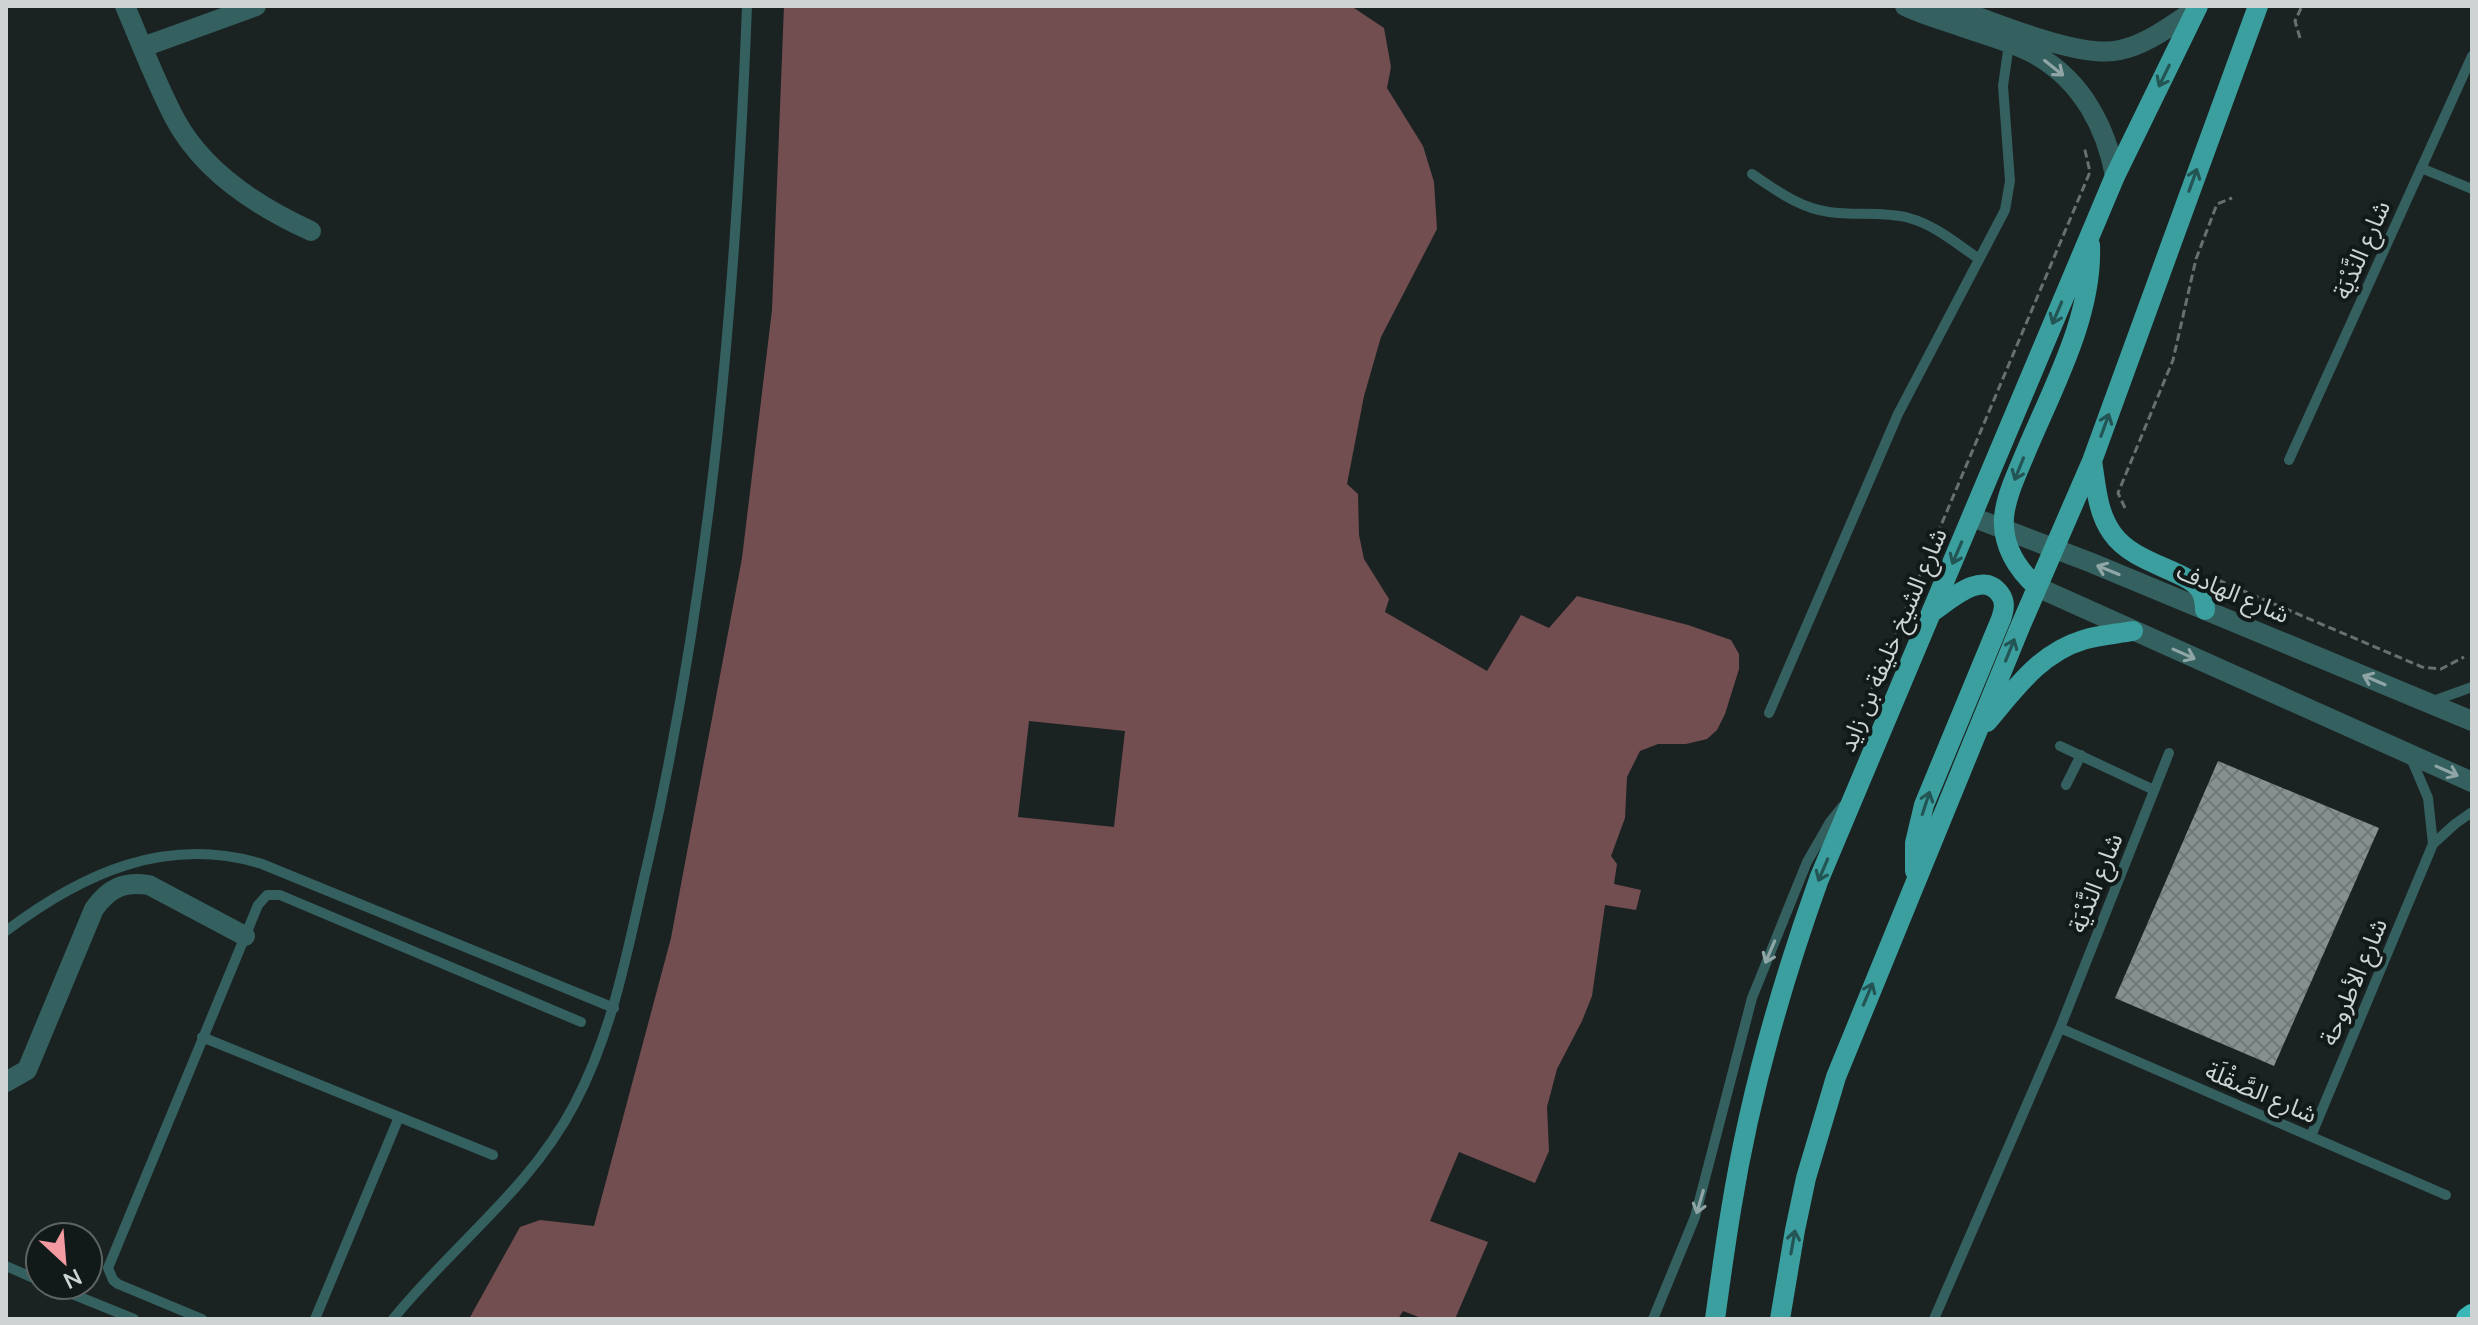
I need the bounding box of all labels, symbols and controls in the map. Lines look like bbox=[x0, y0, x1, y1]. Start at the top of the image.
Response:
one-way arrow bbox=[2043, 59, 2064, 77]
one-way arrow bbox=[2156, 64, 2171, 88]
one-way arrow bbox=[2187, 168, 2201, 193]
street label: شارع النَّدْيَة bbox=[2326, 196, 2399, 305]
one-way arrow bbox=[2049, 300, 2064, 325]
one-way arrow bbox=[2099, 413, 2113, 438]
one-way arrow bbox=[2011, 456, 2026, 481]
street label: شارع الشيخ خليفة بن زايد bbox=[1831, 523, 1956, 757]
one-way arrow bbox=[1949, 540, 1963, 565]
street label: شارع الهادف bbox=[2172, 555, 2294, 632]
one-way arrow bbox=[2096, 561, 2121, 576]
one-way arrow bbox=[2004, 638, 2019, 663]
one-way arrow bbox=[2172, 647, 2196, 662]
one-way arrow bbox=[2362, 672, 2387, 687]
one-way arrow bbox=[2435, 765, 2459, 780]
one-way arrow bbox=[1919, 790, 1934, 815]
street label: شارع النَّدْيَة bbox=[2062, 828, 2131, 938]
one-way arrow bbox=[1815, 857, 1830, 882]
street label: شارع الأطروحة bbox=[2313, 914, 2396, 1051]
one-way arrow bbox=[1761, 939, 1776, 964]
one-way arrow bbox=[1862, 982, 1877, 1007]
street label: شارع الصَّقْلَة bbox=[2200, 1055, 2322, 1132]
one-way arrow bbox=[1691, 1189, 1706, 1215]
north arrow bbox=[24, 1221, 104, 1301]
one-way arrow bbox=[1786, 1230, 1801, 1255]
text: N bbox=[59, 1264, 87, 1295]

